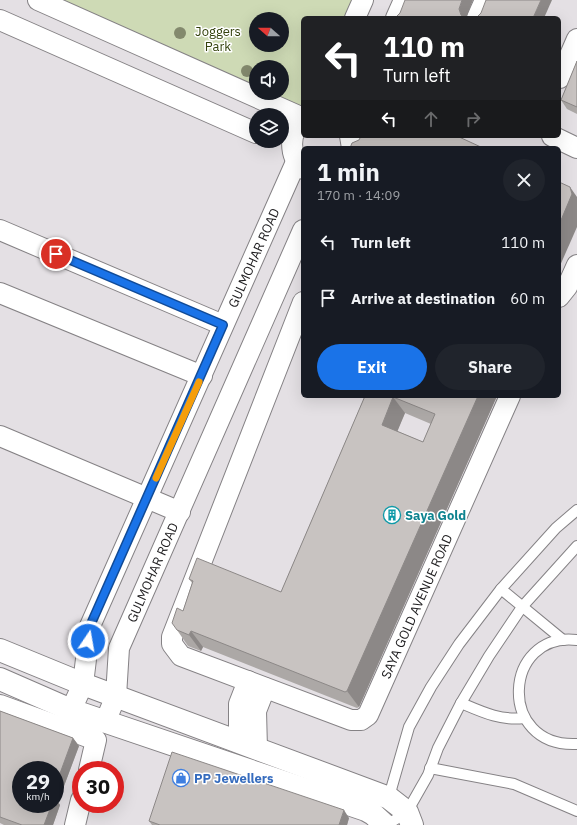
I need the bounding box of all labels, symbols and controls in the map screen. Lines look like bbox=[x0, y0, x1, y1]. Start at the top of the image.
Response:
north arrow bbox=[249, 12, 289, 52]
map controls bbox=[249, 12, 289, 148]
park label: Joggers Park bbox=[195, 23, 241, 55]
text: 110 m bbox=[383, 28, 465, 65]
icon: left bbox=[317, 32, 369, 84]
button: sound bbox=[249, 60, 289, 100]
text: Turn left bbox=[383, 64, 451, 87]
button: layers bbox=[249, 108, 289, 148]
icon: left bbox=[378, 108, 400, 130]
icon: ahead bbox=[420, 108, 442, 130]
icon: right bbox=[462, 108, 484, 130]
text: 1 min bbox=[317, 156, 380, 188]
button: close bbox=[503, 159, 545, 201]
text: 170 m · 14:09 bbox=[317, 187, 400, 204]
street label: GULMOHAR ROAD bbox=[224, 205, 284, 310]
icon: left bbox=[317, 231, 339, 253]
text: Turn left bbox=[351, 233, 411, 252]
text: 110 m bbox=[501, 233, 545, 252]
pin bbox=[39, 237, 73, 271]
icon: arrive bbox=[45, 243, 67, 265]
icon: arrive bbox=[317, 287, 339, 309]
text: Arrive at destination bbox=[351, 289, 495, 308]
text: 60 m bbox=[510, 289, 545, 308]
button: Exit bbox=[317, 344, 427, 390]
button: Share bbox=[435, 344, 545, 390]
building icon: Saya Gold bbox=[382, 505, 402, 525]
place label: Saya Gold bbox=[405, 507, 466, 524]
street label: GULMOHAR ROAD bbox=[123, 520, 182, 625]
street label: SAYA GOLD AVENUE ROAD bbox=[377, 531, 456, 681]
position arrow bbox=[67, 620, 109, 662]
speed limit sign: 30 bbox=[72, 761, 124, 813]
text: 29 bbox=[26, 768, 50, 795]
shop icon: PP Jewellers bbox=[171, 768, 191, 788]
place label: PP Jewellers bbox=[194, 770, 274, 787]
text: km/h bbox=[26, 790, 50, 803]

